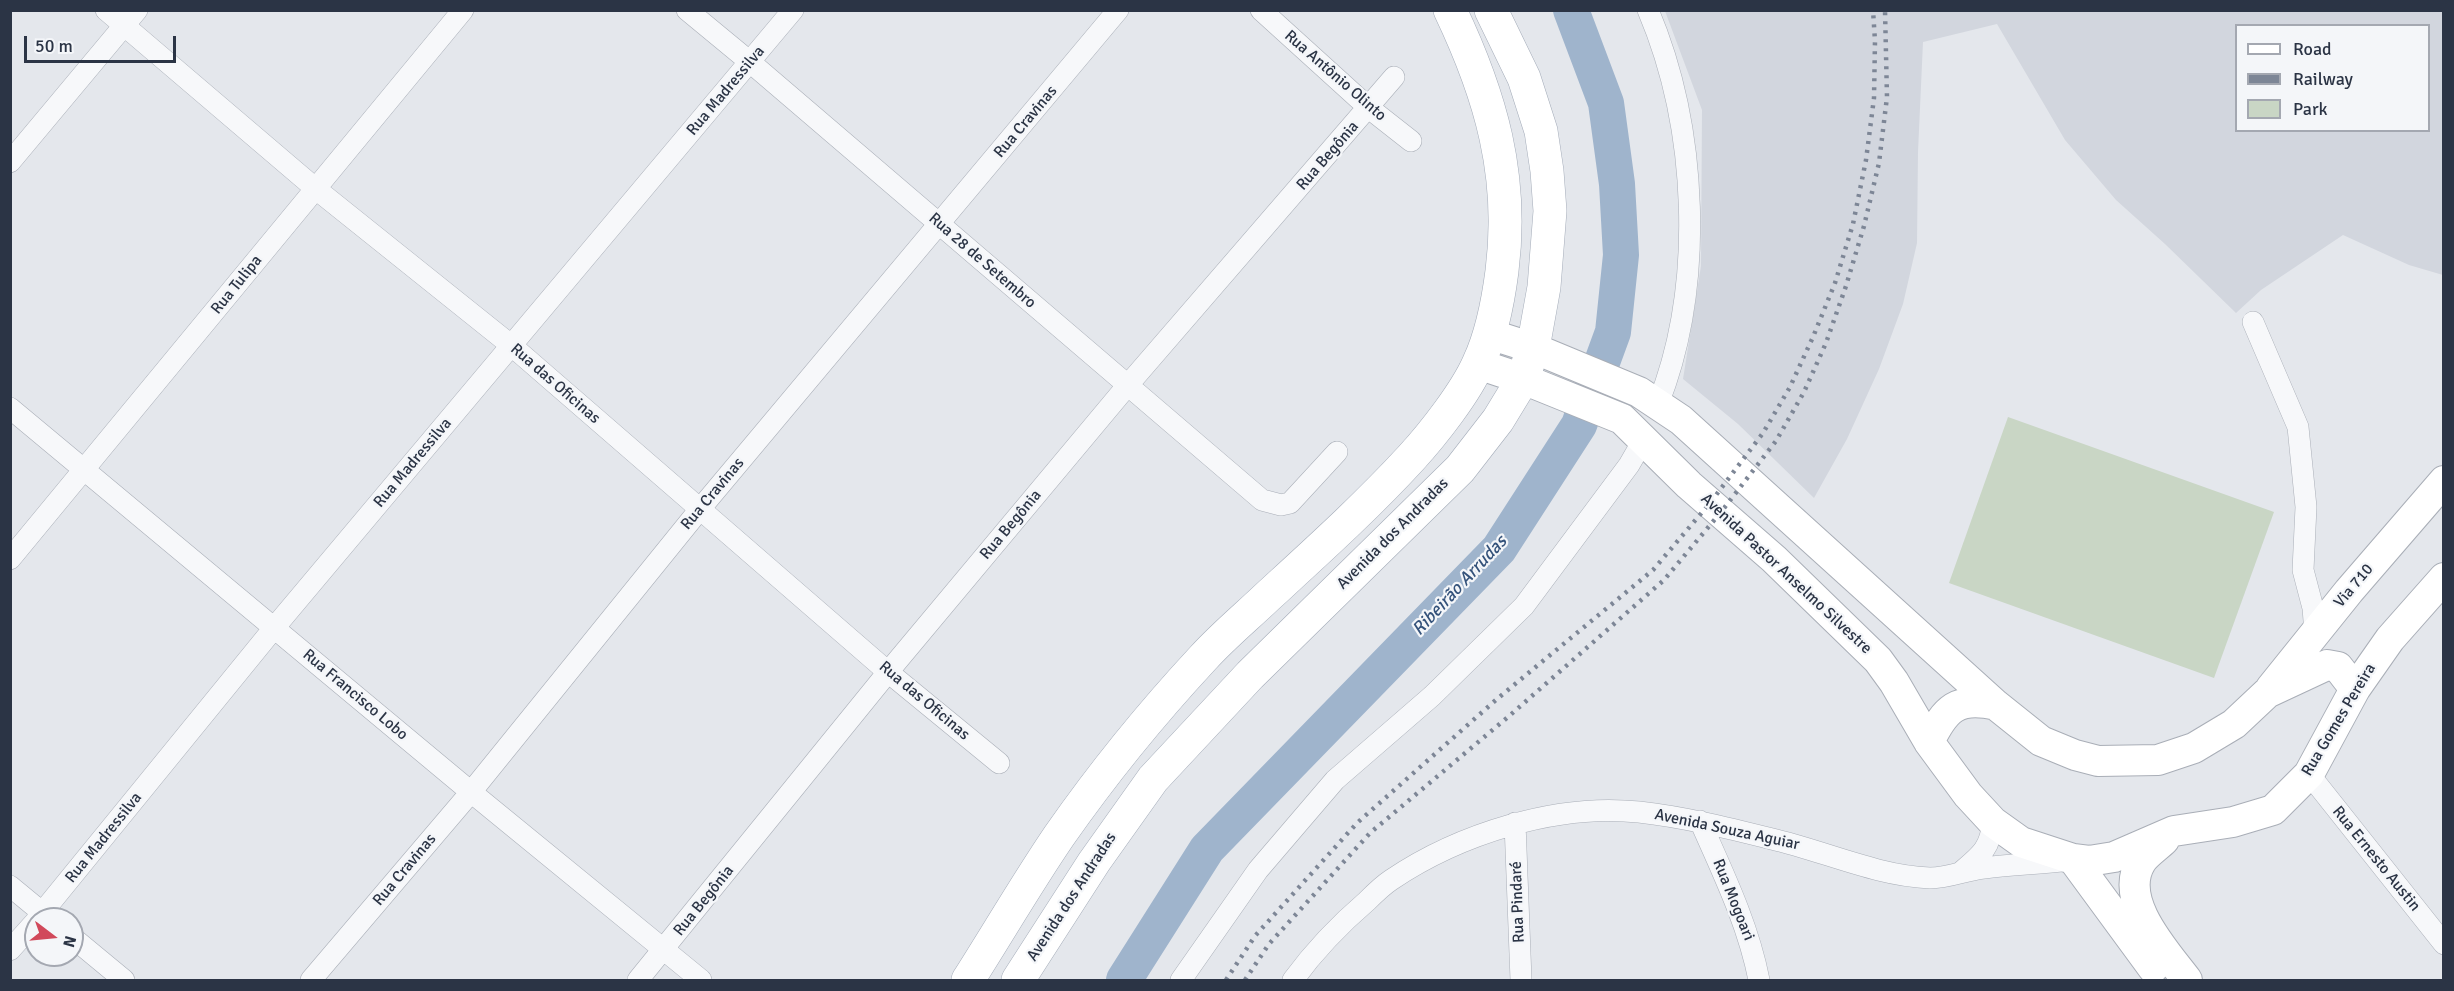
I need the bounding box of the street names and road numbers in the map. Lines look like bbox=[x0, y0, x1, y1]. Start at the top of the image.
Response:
street label: Rua Antônio Olinto bbox=[1280, 26, 1390, 126]
street label: Rua Madressilva bbox=[683, 42, 769, 140]
street label: Rua Cravinas bbox=[990, 82, 1062, 162]
street label: Rua Begônia bbox=[1293, 118, 1363, 194]
street label: Rua 28 de Setembro bbox=[924, 209, 1040, 313]
street label: Rua Tulipa bbox=[207, 252, 267, 318]
street label: Rua das Oficinas bbox=[506, 340, 604, 428]
street label: Rua Madressilva bbox=[370, 414, 456, 512]
street label: Rua Cravinas bbox=[677, 454, 749, 534]
street label: Avenida dos Andradas bbox=[1333, 474, 1453, 594]
street label: Rua Begônia bbox=[976, 486, 1046, 564]
street label: Avenida Pastor Anselmo Silvestre bbox=[1697, 490, 1875, 658]
street label: Via 710 bbox=[2330, 560, 2378, 612]
street label: Rua Francisco Lobo bbox=[298, 645, 412, 745]
street label: Rua das Oficinas bbox=[875, 657, 973, 745]
street label: Rua Gomes Pereira bbox=[2298, 660, 2380, 780]
street label: Rua Madressilva bbox=[62, 789, 146, 887]
street label: Rua Ernesto Austin bbox=[2328, 803, 2424, 915]
street label: Avenida Souza Aguiar bbox=[1653, 805, 1801, 855]
street label: Avenida dos Andradas bbox=[1023, 829, 1121, 965]
street label: Rua Cravinas bbox=[369, 830, 441, 910]
street label: Rua Mogoari bbox=[1708, 856, 1758, 944]
street label: Rua Pindaré bbox=[1507, 861, 1529, 943]
street label: Rua Begônia bbox=[670, 862, 738, 940]

